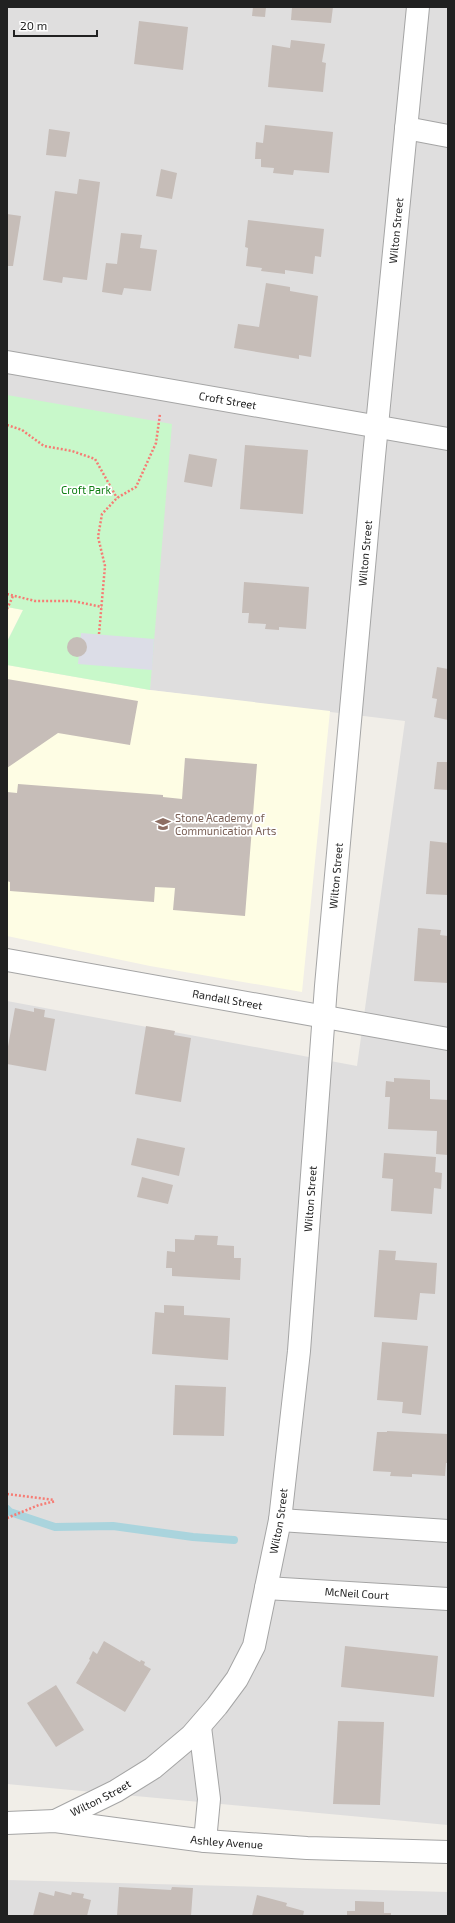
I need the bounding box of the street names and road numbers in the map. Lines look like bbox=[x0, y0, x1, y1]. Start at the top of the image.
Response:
street label: Wilton Street bbox=[386, 197, 405, 264]
street label: Croft Street bbox=[198, 389, 258, 411]
street label: Wilton Street bbox=[355, 519, 374, 587]
street label: Wilton Street bbox=[326, 842, 345, 909]
street label: Randall Street bbox=[191, 986, 264, 1012]
street label: Wilton Street bbox=[301, 1165, 319, 1232]
street label: Wilton Street bbox=[266, 1488, 290, 1555]
street label: McNeil Court bbox=[324, 1585, 389, 1601]
street label: Wilton Street bbox=[68, 1777, 133, 1819]
street label: Ashley Avenue bbox=[190, 1832, 263, 1851]

